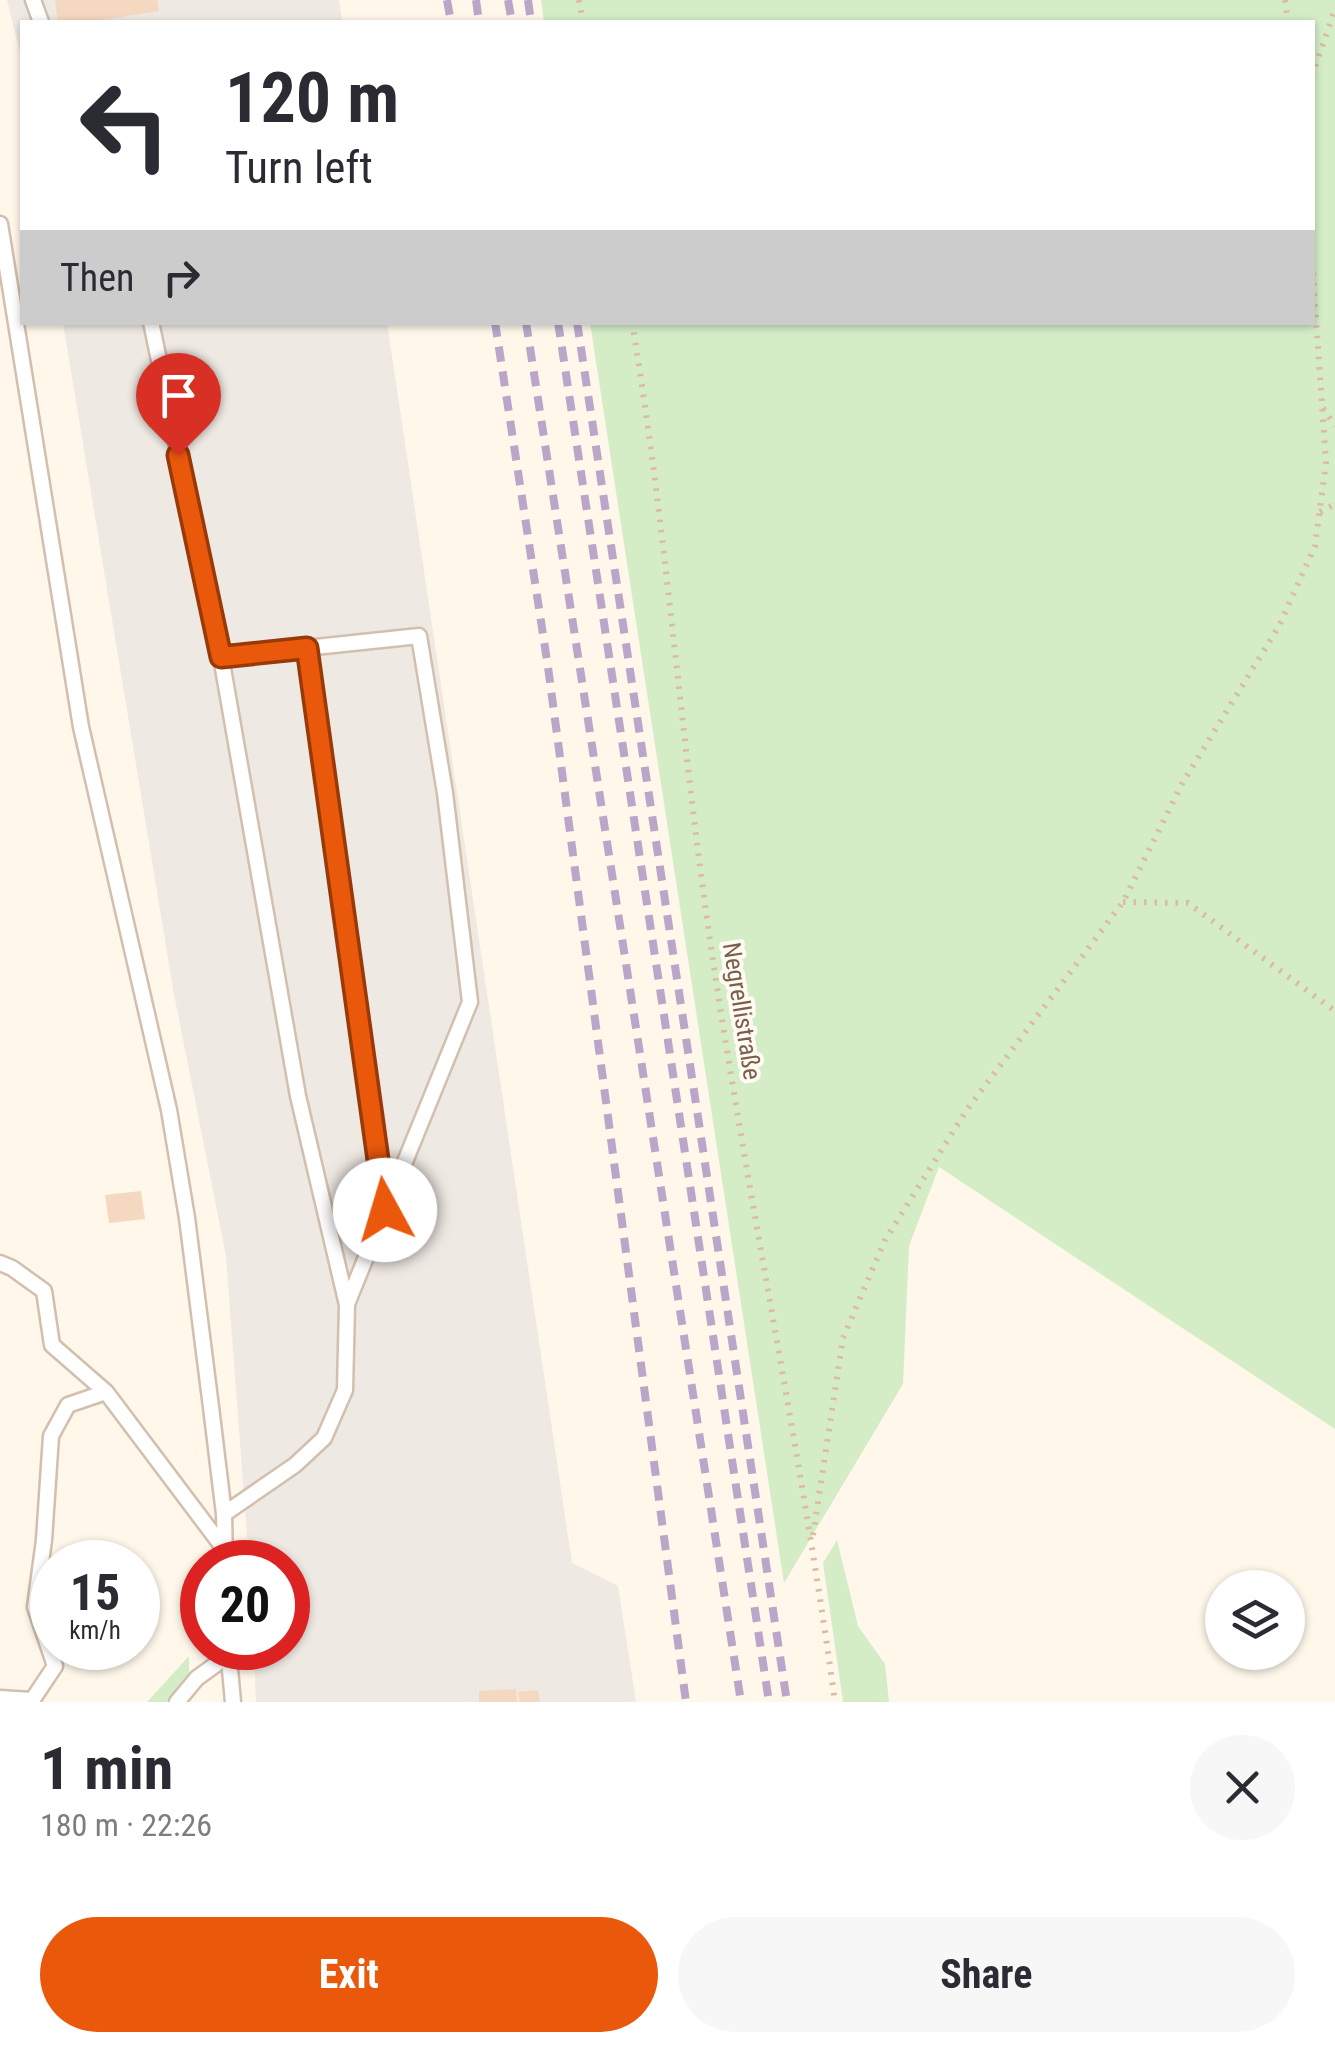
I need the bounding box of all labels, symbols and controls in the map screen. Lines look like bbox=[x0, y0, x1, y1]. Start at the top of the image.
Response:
text: 120 m bbox=[225, 57, 399, 139]
icon: left bbox=[60, 60, 190, 190]
text: Turn left bbox=[225, 141, 373, 194]
icon: right bbox=[154, 250, 209, 305]
text: Then bbox=[60, 256, 134, 300]
pin bbox=[136, 353, 221, 456]
icon: arrive bbox=[151, 368, 206, 423]
street label: Negrellistraße bbox=[717, 940, 767, 1082]
position arrow bbox=[333, 1158, 437, 1262]
speed limit sign: 20 bbox=[180, 1540, 310, 1670]
text: 15 bbox=[70, 1564, 120, 1622]
map controls bbox=[1205, 1570, 1305, 1670]
button: layers bbox=[1205, 1570, 1305, 1670]
text: km/h bbox=[69, 1616, 121, 1645]
text: 1 min bbox=[40, 1733, 173, 1804]
button: close bbox=[1190, 1735, 1295, 1840]
text: 180 m · 22:26 bbox=[40, 1806, 212, 1844]
button: Exit bbox=[40, 1917, 658, 2032]
button: Share bbox=[678, 1917, 1295, 2032]

